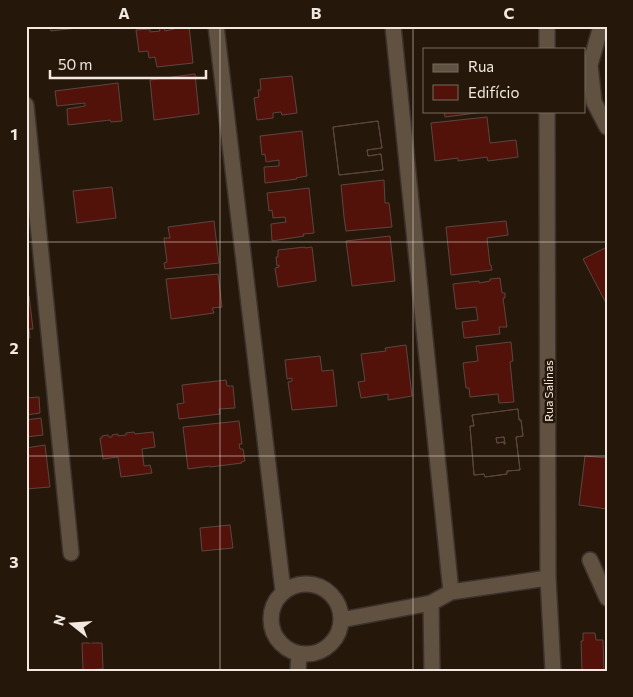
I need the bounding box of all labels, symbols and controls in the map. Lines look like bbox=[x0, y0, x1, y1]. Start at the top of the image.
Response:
text: A bbox=[118, 3, 130, 22]
text: B bbox=[311, 3, 322, 22]
text: C bbox=[504, 3, 515, 22]
scale bar bbox=[50, 48, 206, 80]
legend bbox=[423, 48, 586, 112]
text: 50 m bbox=[58, 55, 92, 73]
text: Rua bbox=[468, 57, 494, 75]
text: Edifício bbox=[468, 83, 519, 101]
text: 1 bbox=[10, 124, 18, 143]
text: 2 bbox=[9, 338, 19, 357]
street label: Rua Salinas bbox=[541, 360, 555, 422]
text: 3 bbox=[9, 552, 19, 571]
north arrow bbox=[48, 600, 98, 650]
text: N bbox=[49, 613, 69, 628]

